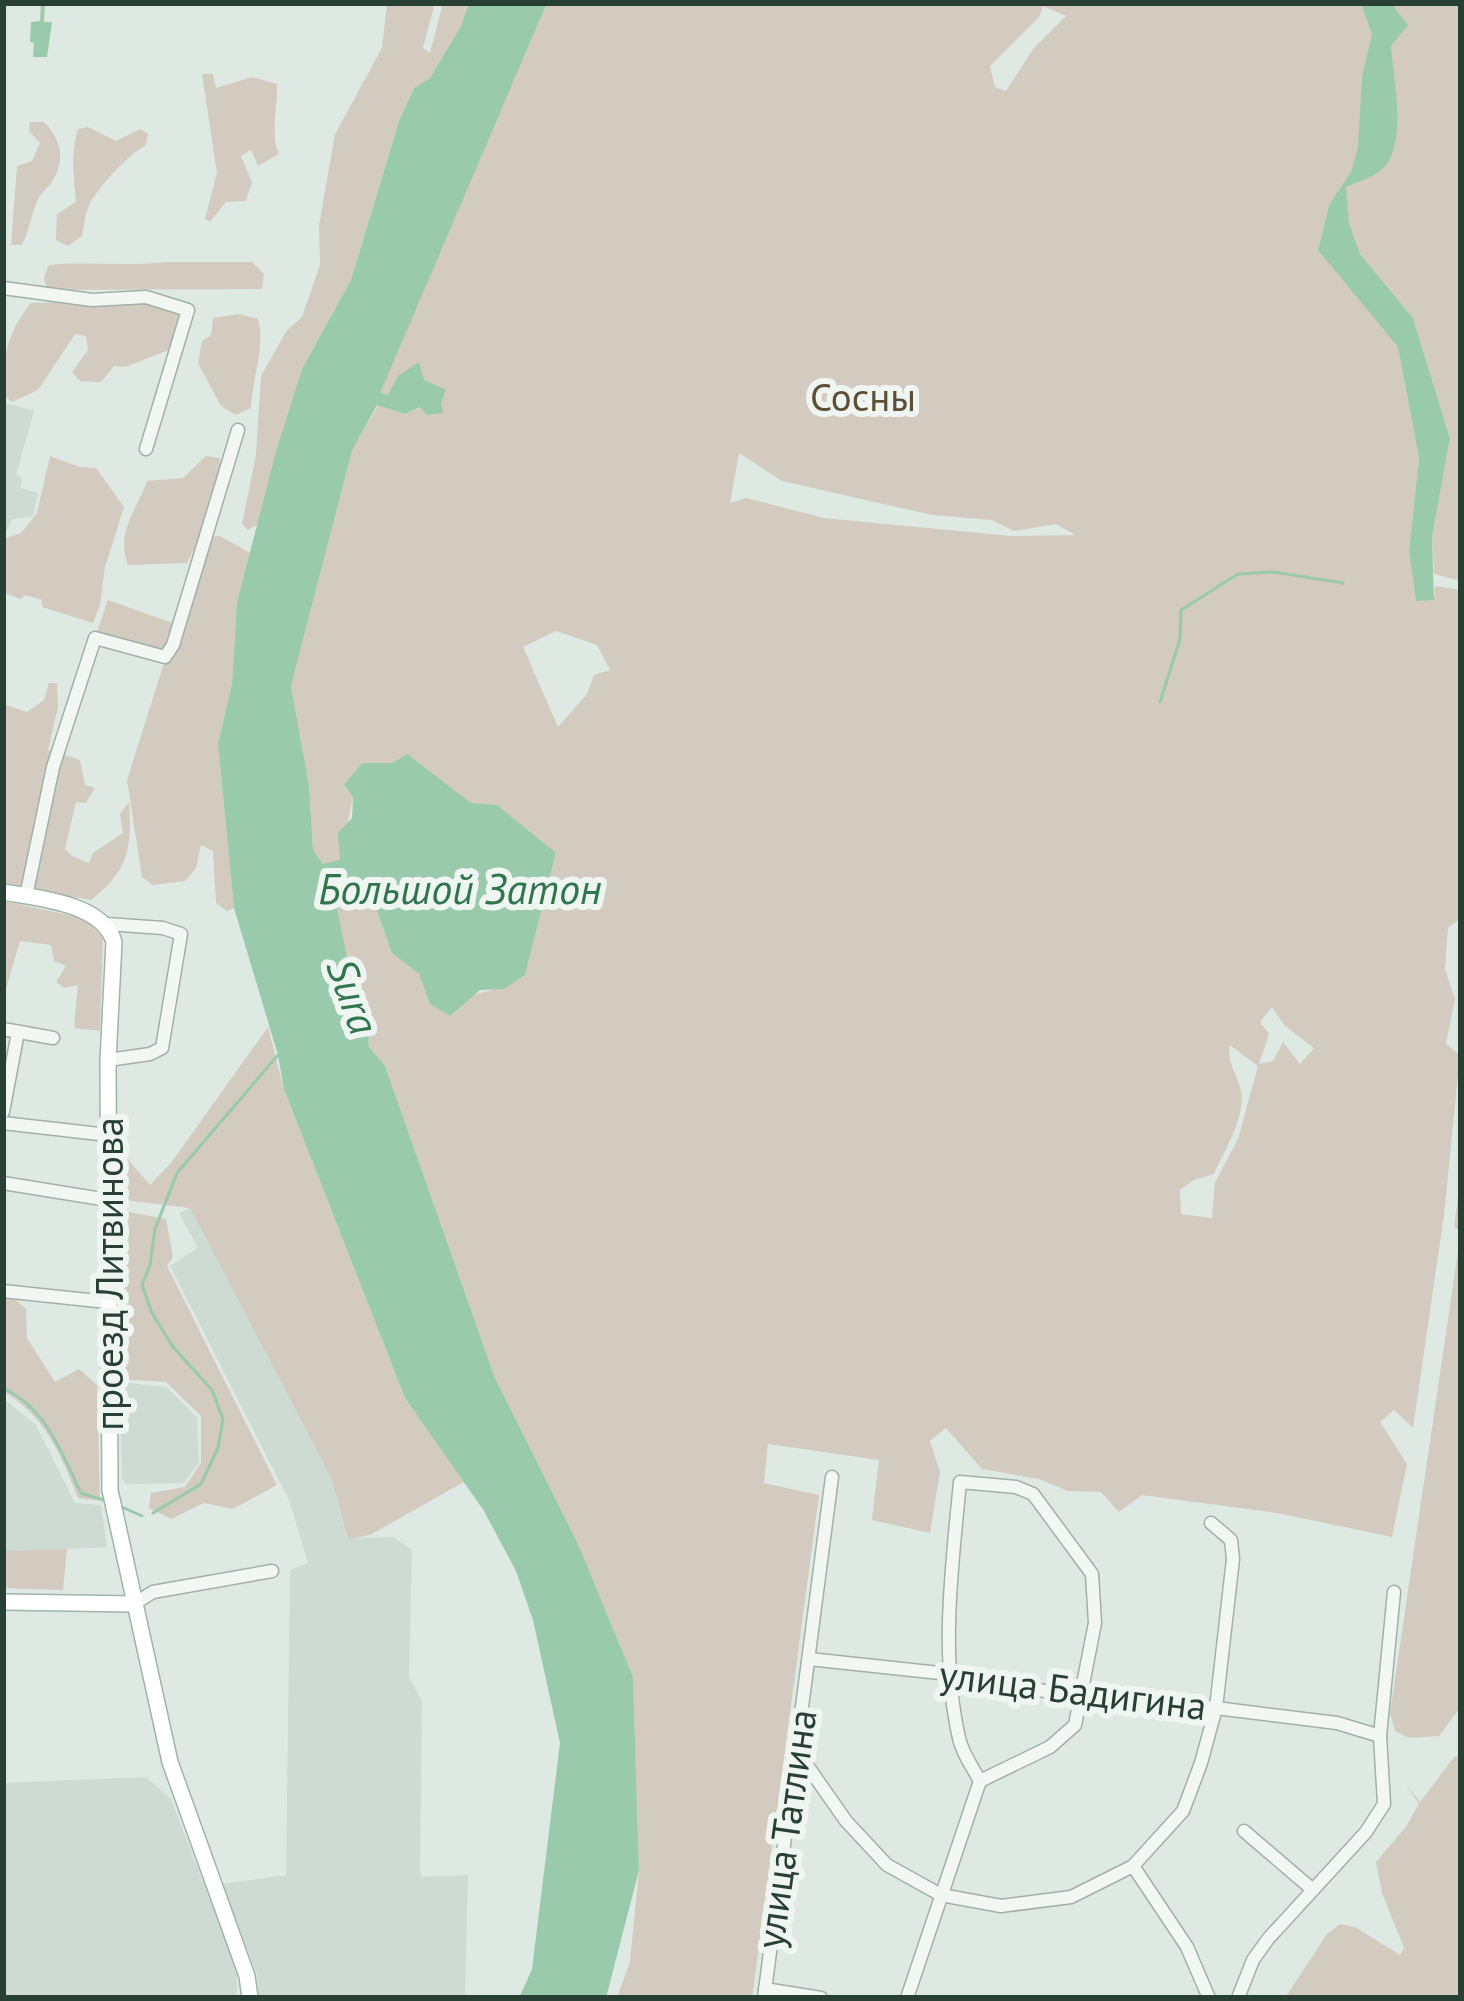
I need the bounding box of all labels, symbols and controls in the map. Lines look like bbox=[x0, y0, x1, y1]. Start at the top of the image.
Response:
park label: Сосны bbox=[810, 371, 916, 422]
water label: Большой Затон bbox=[318, 861, 602, 916]
water label: Sura bbox=[314, 950, 393, 1042]
street label: проезд Литвинова bbox=[83, 1117, 134, 1431]
street label: улица Бадигина bbox=[936, 1648, 1210, 1731]
street label: улица Татлина bbox=[743, 1706, 828, 1952]

